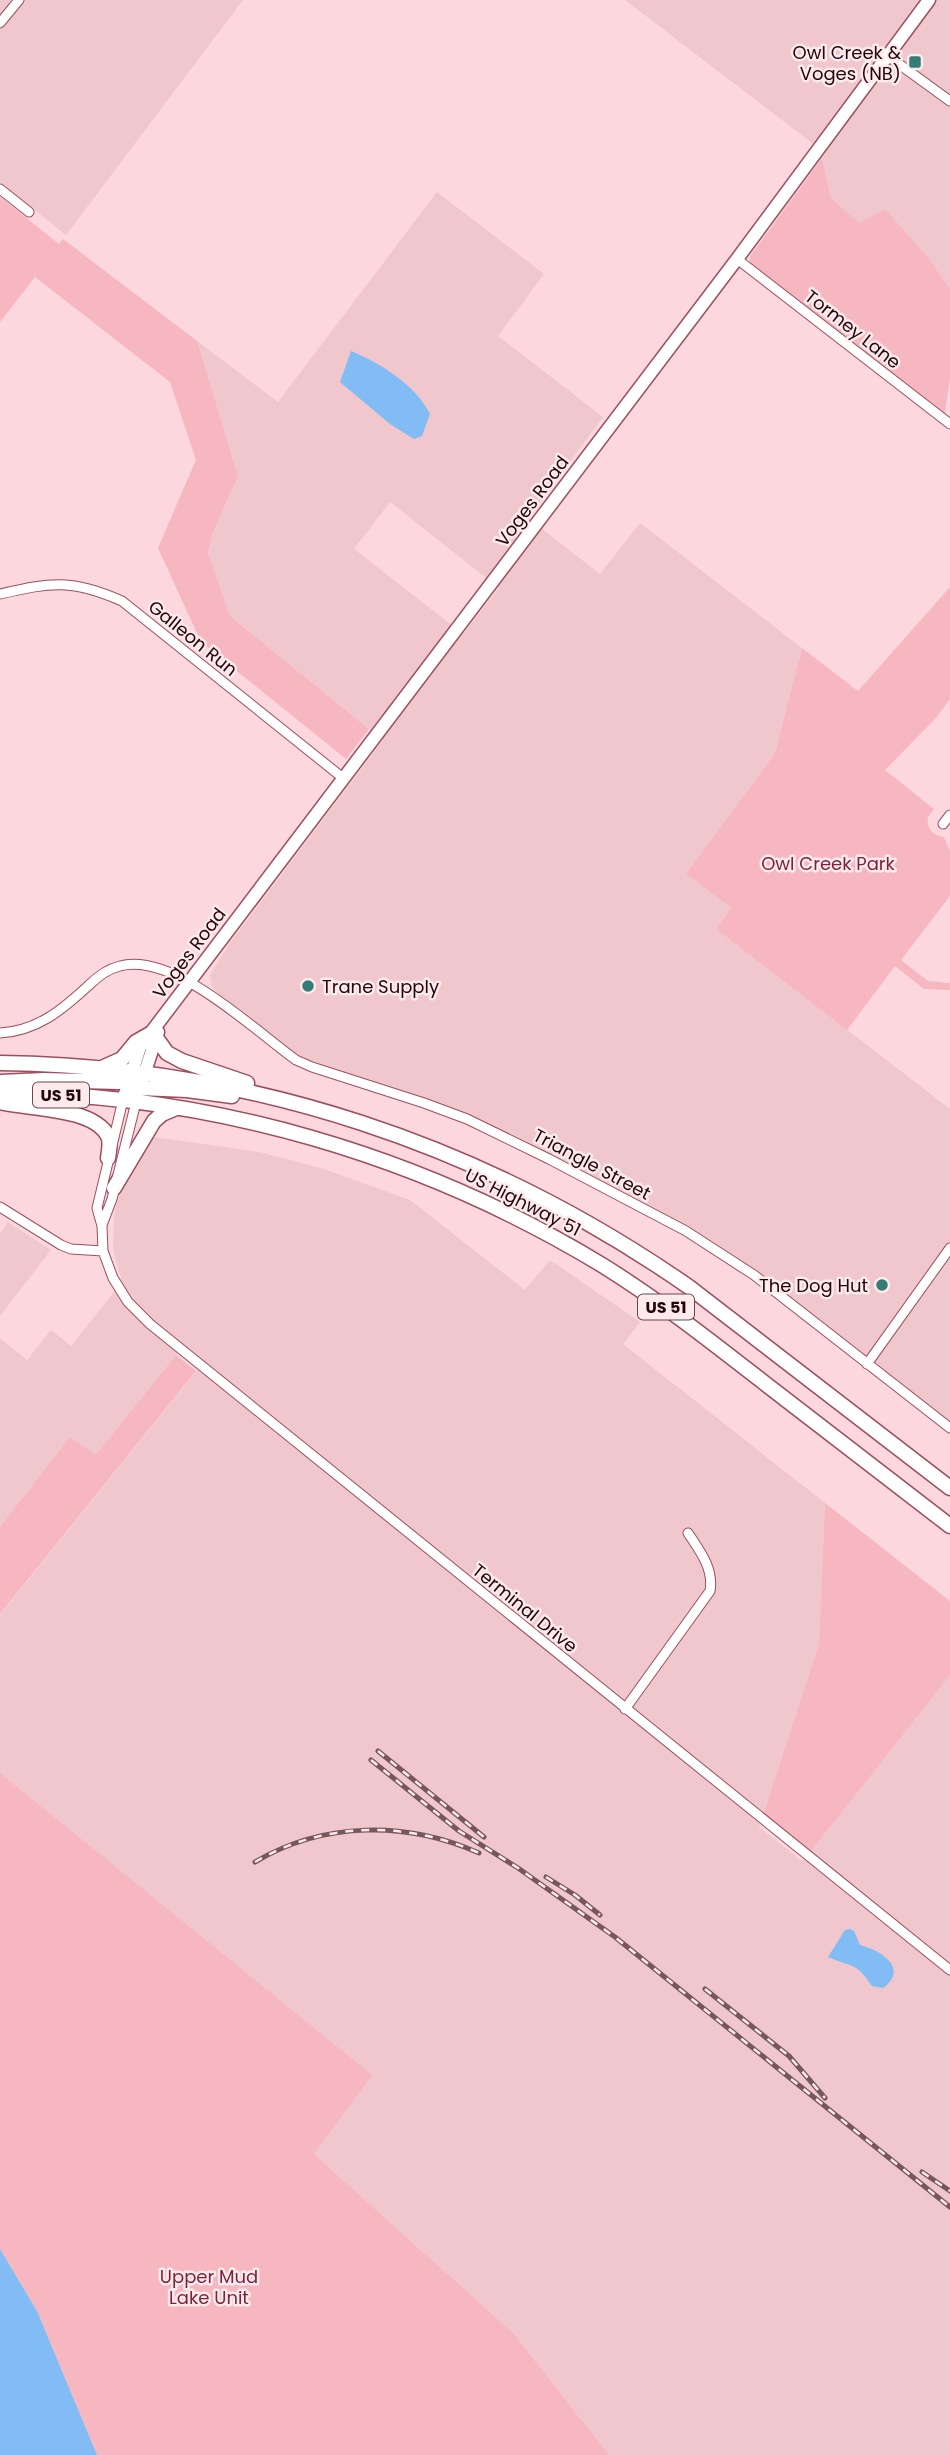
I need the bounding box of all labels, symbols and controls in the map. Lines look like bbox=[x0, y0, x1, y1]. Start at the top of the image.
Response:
place label: Owl Creek & Voges (NB) bbox=[793, 40, 902, 86]
marker: Owl Creek & Voges (NB) bbox=[907, 54, 923, 70]
street label: Tormey Lane bbox=[800, 284, 906, 374]
street label: Voges Road bbox=[490, 450, 574, 552]
street label: Galleon Run bbox=[143, 594, 243, 682]
park label: Owl Creek Park bbox=[761, 851, 896, 876]
street label: Voges Road bbox=[147, 902, 231, 1004]
place label: Trane Supply bbox=[322, 974, 439, 999]
marker: Trane Supply bbox=[300, 978, 316, 994]
road number: US 51 bbox=[33, 1082, 89, 1107]
street label: Triangle Street bbox=[529, 1122, 655, 1206]
street label: US Highway 51 bbox=[461, 1162, 585, 1242]
place label: The Dog Hut bbox=[759, 1273, 868, 1298]
marker: The Dog Hut bbox=[874, 1277, 890, 1293]
road number: US 51 bbox=[638, 1294, 694, 1320]
street label: Terminal Drive bbox=[467, 1558, 583, 1658]
park label: Upper Mud Lake Unit bbox=[160, 2264, 258, 2310]

